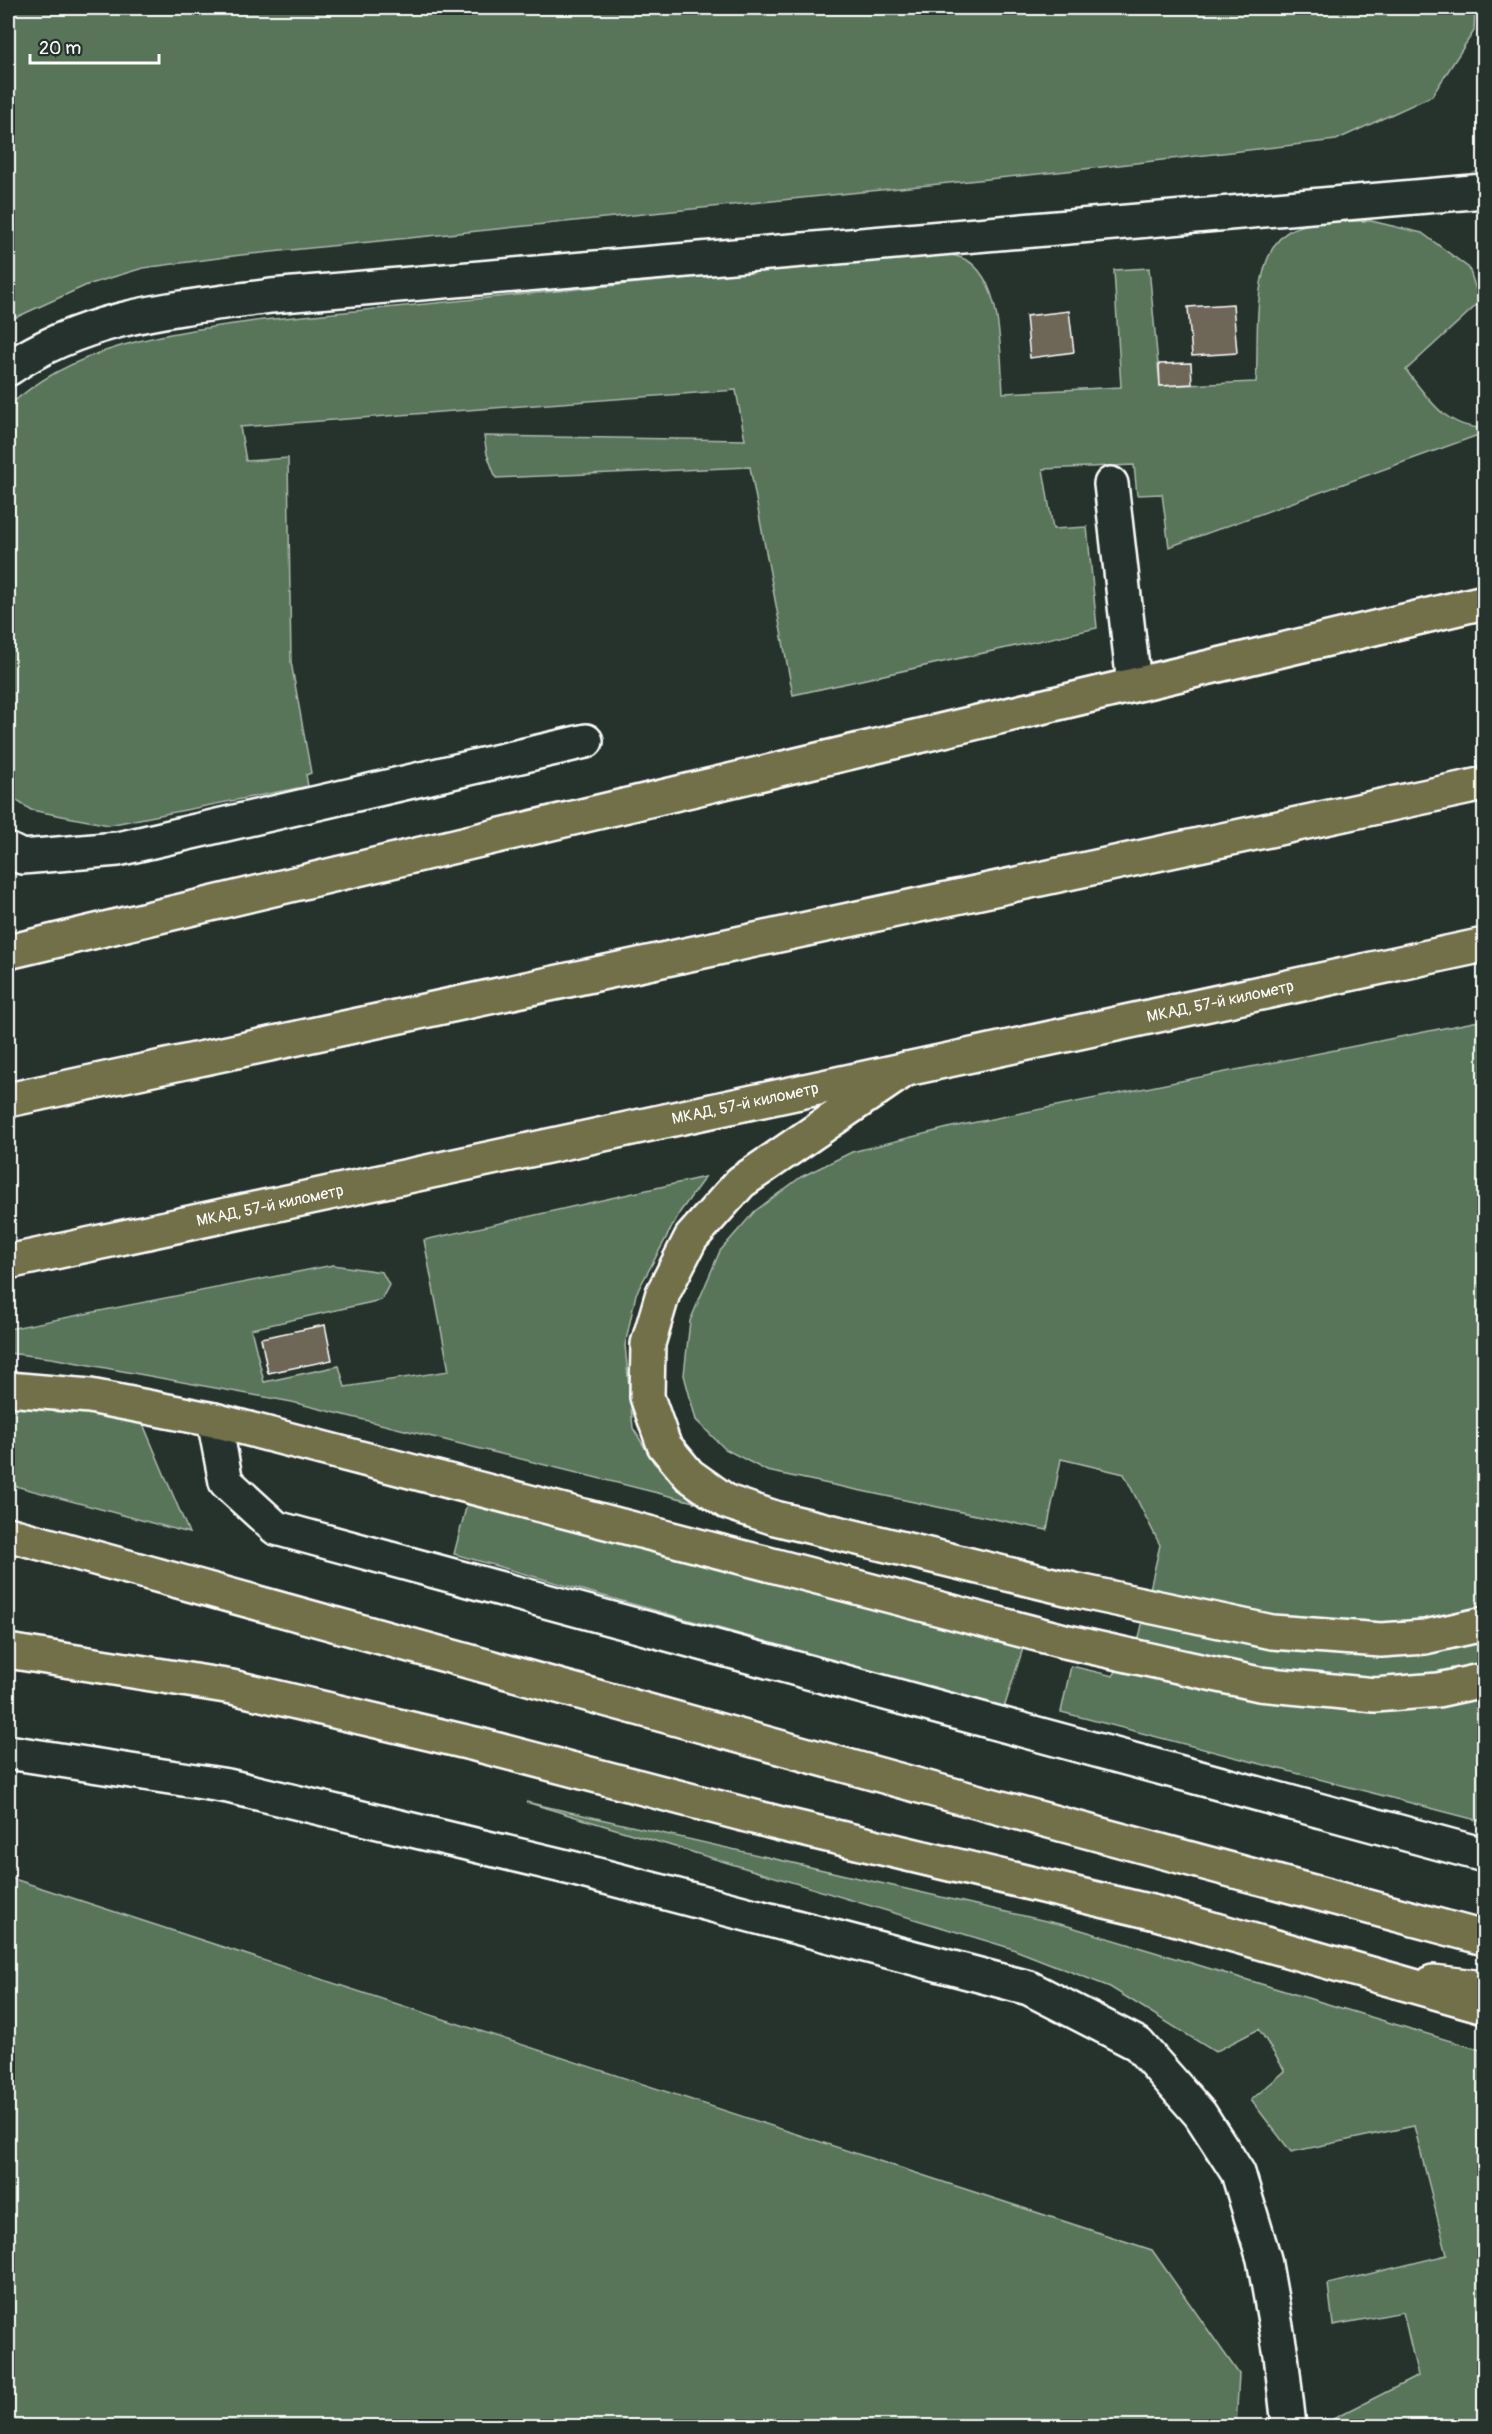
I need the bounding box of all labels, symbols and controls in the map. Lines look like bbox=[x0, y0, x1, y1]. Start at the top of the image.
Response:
scale bar bbox=[30, 27, 159, 65]
text: 20 m bbox=[39, 37, 81, 60]
street label: МКАД, 57-й километр bbox=[1145, 976, 1296, 1027]
street label: МКАД, 57-й километр bbox=[670, 1078, 821, 1129]
street label: МКАД, 57-й километр bbox=[195, 1180, 345, 1231]

